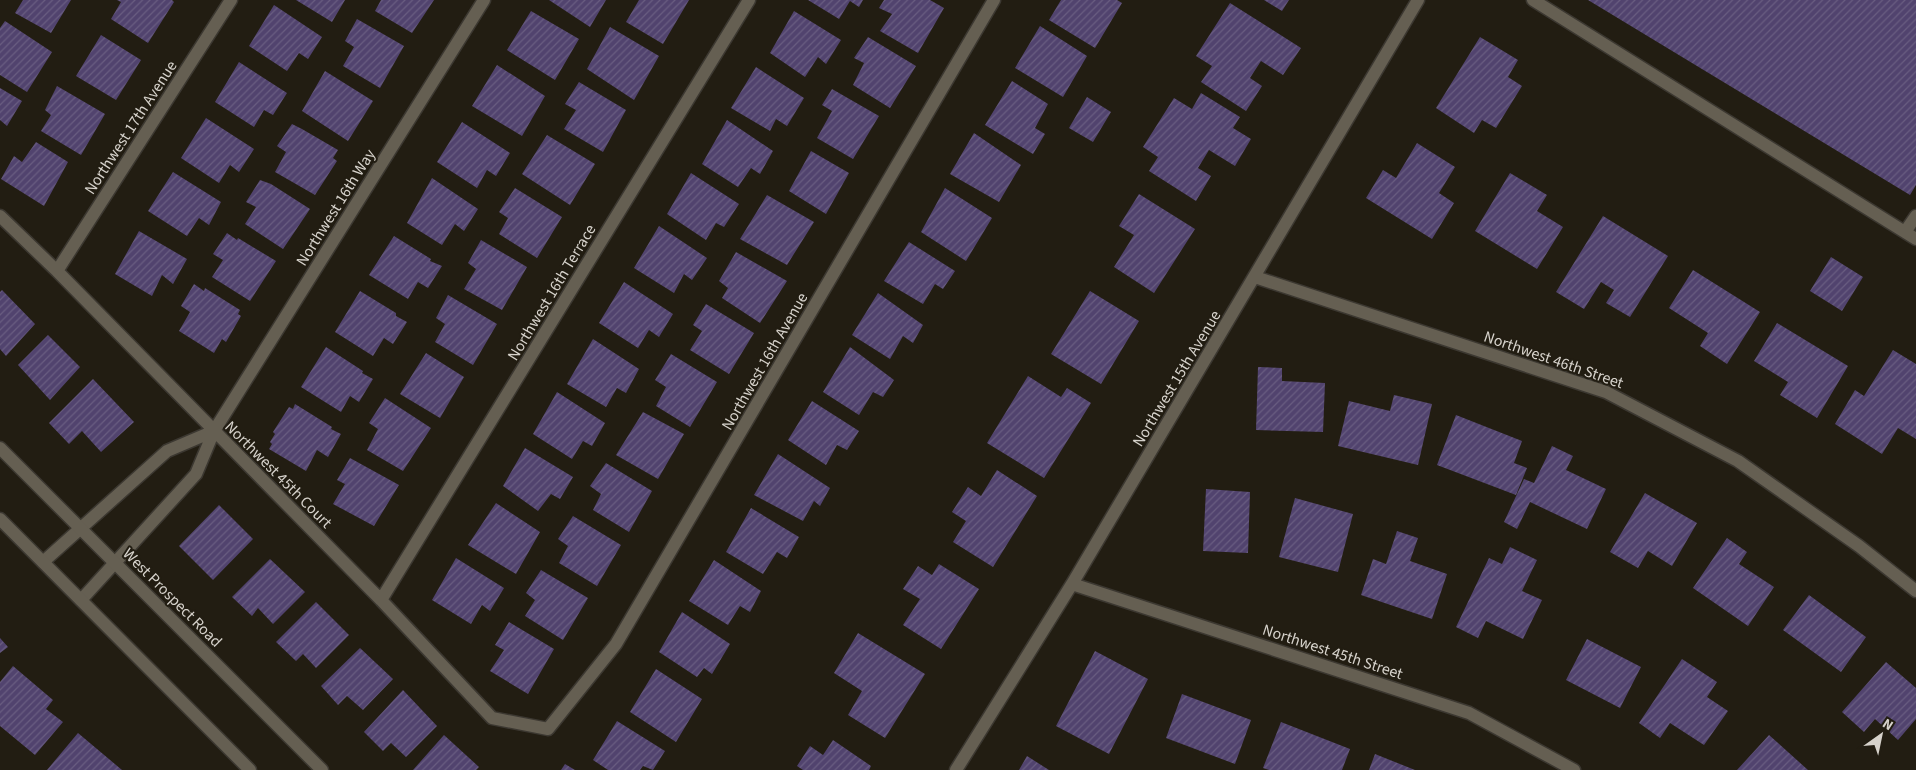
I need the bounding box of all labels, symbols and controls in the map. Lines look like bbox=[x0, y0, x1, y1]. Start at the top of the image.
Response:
street label: Northwest 17th Avenue bbox=[79, 56, 182, 199]
street label: Northwest 16th Way bbox=[291, 144, 381, 270]
street label: Northwest 16th Terrace bbox=[502, 220, 601, 365]
street label: Northwest 16th Avenue bbox=[716, 289, 813, 434]
street label: Northwest 15th Avenue bbox=[1127, 306, 1226, 451]
street label: Northwest 46th Street bbox=[1481, 326, 1627, 394]
street label: Northwest 45th Court bbox=[220, 416, 337, 534]
street label: West Prospect Road bbox=[118, 543, 227, 652]
street label: Northwest 45th Street bbox=[1260, 619, 1406, 685]
north arrow bbox=[1856, 710, 1906, 760]
text: N bbox=[1878, 714, 1897, 736]

